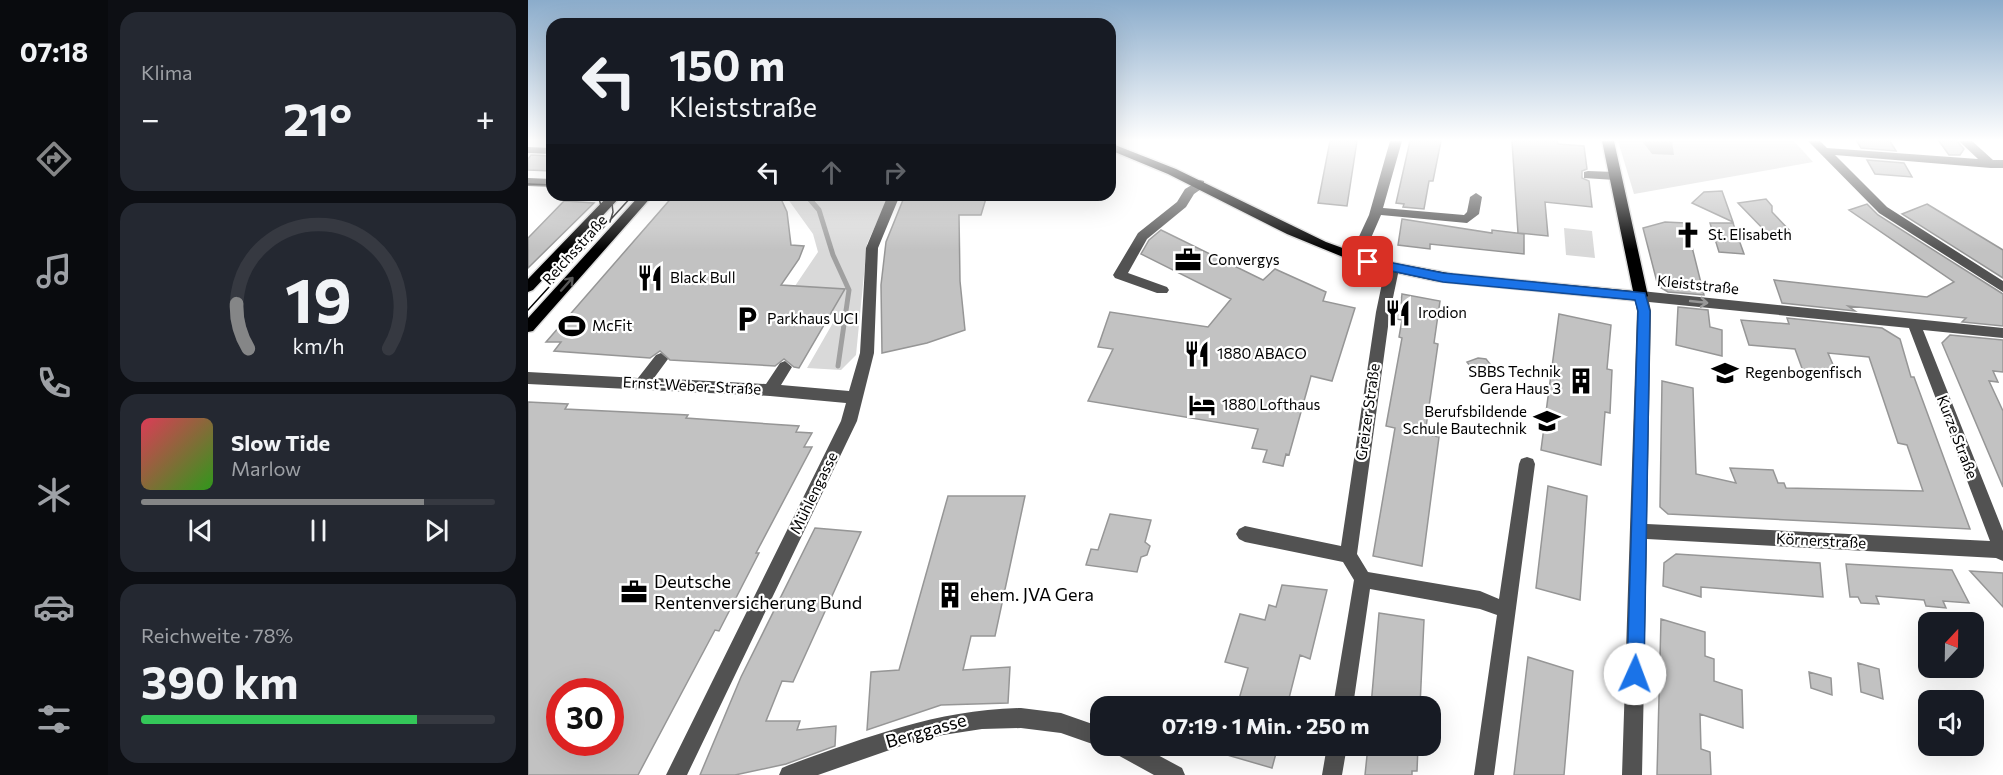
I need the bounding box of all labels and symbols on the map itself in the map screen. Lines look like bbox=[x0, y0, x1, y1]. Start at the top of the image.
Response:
street label: Reichsstraße bbox=[538, 211, 610, 288]
church icon: St. Elisabeth bbox=[1673, 220, 1703, 250]
place label: St. Elisabeth bbox=[1708, 225, 1792, 243]
pin bbox=[1342, 236, 1393, 287]
office icon: Convergys bbox=[1173, 245, 1203, 275]
place label: Convergys bbox=[1208, 250, 1280, 268]
restaurant icon: Black Bull bbox=[635, 263, 665, 293]
place label: Black Bull bbox=[670, 268, 735, 286]
street label: Kleiststraße bbox=[1656, 271, 1740, 297]
one-way arrow bbox=[560, 277, 574, 292]
one-way arrow bbox=[1689, 297, 1709, 308]
restaurant icon: Irodion bbox=[1383, 298, 1413, 328]
place label: Irodion bbox=[1418, 303, 1467, 321]
parking icon: Parkhaus UCI bbox=[732, 304, 762, 334]
place label: Parkhaus UCI bbox=[767, 309, 858, 327]
sports icon: McFit bbox=[557, 311, 587, 341]
place label: McFit bbox=[592, 316, 632, 334]
restaurant icon: 1880 ABACO bbox=[1182, 339, 1212, 369]
place label: 1880 ABACO bbox=[1217, 344, 1307, 362]
school or university icon: Regenbogenfisch bbox=[1710, 358, 1740, 388]
street label: Greizer Straße bbox=[1351, 362, 1383, 462]
place label: SBBS Technik Gera Haus 3 bbox=[1468, 362, 1561, 397]
place label: Regenbogenfisch bbox=[1745, 363, 1862, 381]
building icon: SBBS Technik Gera Haus 3 bbox=[1566, 366, 1596, 396]
street label: Ernst-Weber-Straße bbox=[622, 372, 762, 398]
hotel icon: 1880 Lofthaus bbox=[1187, 390, 1217, 420]
street label: Kurze Straße bbox=[1934, 392, 1982, 481]
place label: 1880 Lofthaus bbox=[1222, 395, 1321, 413]
place label: Berufsbildende Schule Bautechnik bbox=[1403, 402, 1527, 437]
school or university icon: Berufsbildende Schule Bautechnik bbox=[1532, 406, 1562, 436]
street label: Mühlengasse bbox=[785, 449, 841, 537]
street label: Körnerstraße bbox=[1775, 529, 1867, 551]
place label: Deutsche Rentenversicherung Bund bbox=[654, 570, 862, 613]
office icon: Deutsche Rentenversicherung Bund bbox=[619, 577, 649, 607]
building icon: ehem. JVA Gera bbox=[935, 580, 965, 610]
place label: ehem. JVA Gera bbox=[970, 583, 1094, 605]
north arrow bbox=[1918, 612, 1984, 678]
position arrow bbox=[1603, 642, 1667, 706]
speed limit sign: 30 bbox=[546, 678, 624, 756]
street label: Berggasse bbox=[883, 708, 969, 752]

